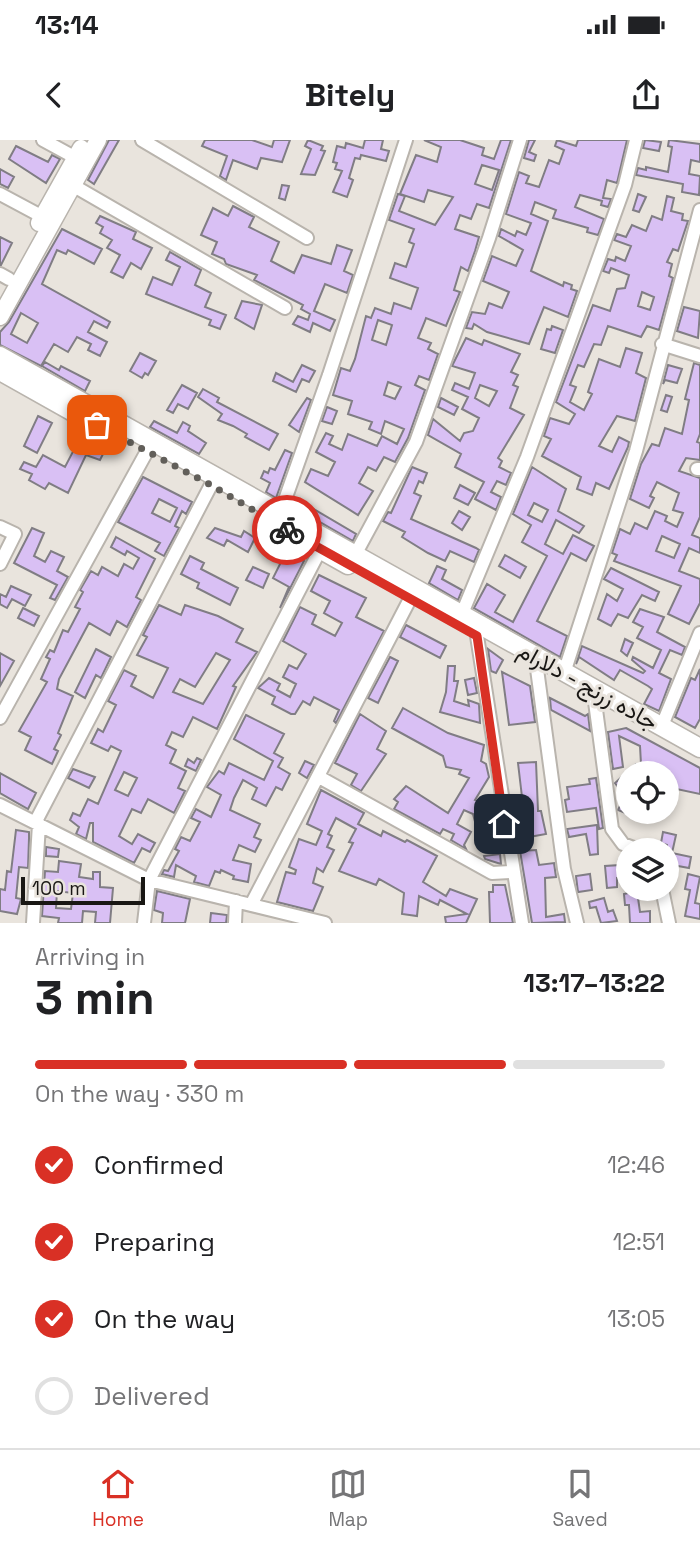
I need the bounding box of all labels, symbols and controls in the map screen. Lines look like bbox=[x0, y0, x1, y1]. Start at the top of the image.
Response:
text: 13:14 bbox=[35, 8, 99, 42]
text: Bitely bbox=[305, 75, 395, 115]
icon: back bbox=[35, 76, 73, 114]
icon: share bbox=[627, 76, 665, 114]
pin bbox=[67, 395, 127, 455]
icon: bag bbox=[78, 406, 116, 444]
courier bbox=[252, 495, 322, 565]
icon: bike bbox=[268, 511, 306, 549]
street label: جاده زرنج - دلارام bbox=[512, 635, 663, 738]
map controls bbox=[616, 761, 679, 901]
button: locate bbox=[616, 761, 679, 824]
pin bbox=[474, 794, 534, 854]
icon: home bbox=[485, 805, 523, 843]
button: layers bbox=[616, 838, 679, 901]
scale bar bbox=[21, 874, 145, 906]
text: 100 m bbox=[32, 876, 86, 901]
text: Arriving in bbox=[35, 942, 145, 972]
text: 13:17–13:22 bbox=[523, 966, 665, 1000]
text: 3 min bbox=[35, 969, 155, 1027]
text: On the way · 330 m bbox=[35, 1079, 244, 1109]
icon: check bbox=[35, 1146, 73, 1184]
text: Confirmed bbox=[94, 1148, 224, 1182]
text: 12:46 bbox=[607, 1150, 665, 1180]
icon: check bbox=[35, 1223, 73, 1261]
text: Preparing bbox=[94, 1225, 215, 1259]
text: 12:51 bbox=[613, 1227, 665, 1257]
icon: check bbox=[35, 1300, 73, 1338]
text: On the way bbox=[94, 1302, 235, 1336]
text: 13:05 bbox=[607, 1304, 665, 1334]
text: Delivered bbox=[94, 1379, 210, 1413]
tab: Home bbox=[92, 1465, 144, 1532]
tab: Map bbox=[328, 1465, 368, 1532]
tab: Saved bbox=[552, 1465, 608, 1532]

